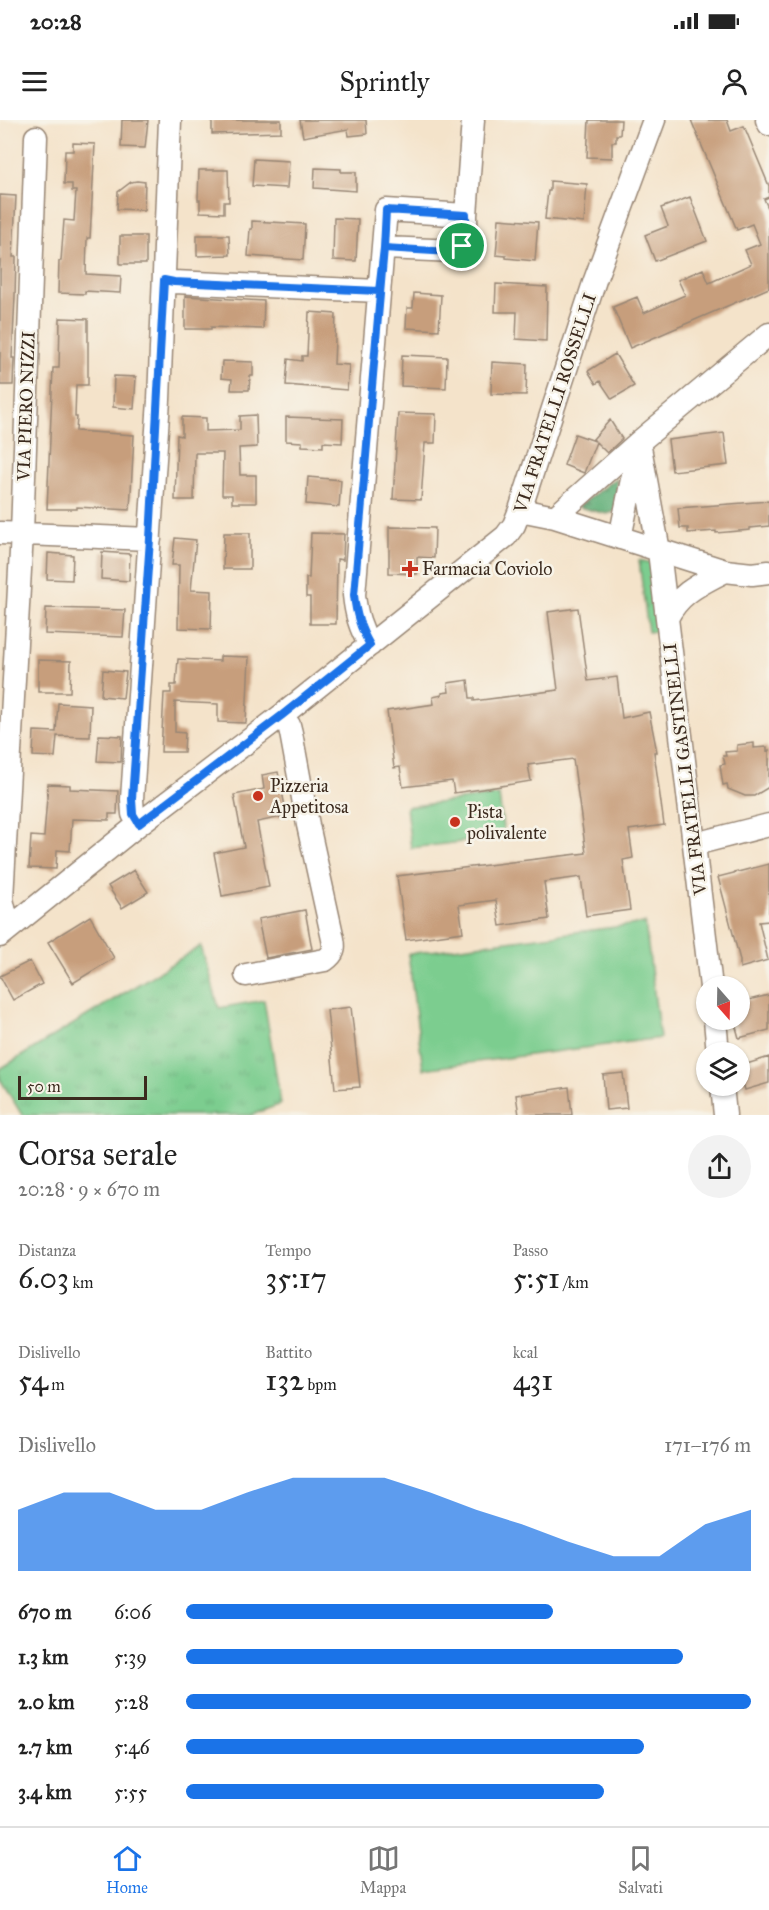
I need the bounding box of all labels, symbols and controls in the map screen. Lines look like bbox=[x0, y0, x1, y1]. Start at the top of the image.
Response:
text: 20:28 bbox=[30, 8, 82, 35]
icon: menu bbox=[18, 65, 51, 98]
text: Sprintly bbox=[339, 65, 430, 98]
icon: person bbox=[718, 65, 751, 98]
pin bbox=[436, 220, 487, 271]
icon: arrive bbox=[445, 229, 478, 262]
street label: VIA FRATELLI ROSSELLI bbox=[509, 290, 601, 517]
street label: VIA PIERO NIZZI bbox=[12, 330, 40, 482]
place label: Farmacia Coviolo bbox=[422, 558, 552, 580]
marker: Farmacia Coviolo bbox=[403, 562, 417, 576]
street label: VIA FRATELLI GASTINELLI bbox=[659, 641, 712, 897]
place label: Pizzeria Appetitosa bbox=[269, 775, 349, 818]
marker: Pizzeria Appetitosa bbox=[251, 789, 265, 803]
place label: Pista polivalente bbox=[466, 801, 547, 844]
marker: Pista polivalente bbox=[448, 815, 462, 829]
north arrow bbox=[696, 976, 750, 1030]
map controls bbox=[696, 976, 750, 1096]
button: layers bbox=[696, 1042, 750, 1096]
scale bar bbox=[18, 1073, 147, 1100]
text: 50 m bbox=[27, 1077, 61, 1096]
text: Corsa serale bbox=[18, 1134, 177, 1174]
button: share bbox=[688, 1135, 751, 1198]
text: 20:28 · 9 × 670 m bbox=[18, 1177, 160, 1201]
text: Distanza bbox=[18, 1241, 76, 1260]
text: Tempo bbox=[265, 1241, 311, 1260]
text: Passo bbox=[513, 1241, 548, 1260]
text: 6.03 bbox=[18, 1260, 69, 1296]
text: 35:17 bbox=[265, 1260, 327, 1296]
text: 5:51 bbox=[513, 1260, 560, 1296]
text: km bbox=[69, 1273, 93, 1292]
text: /km bbox=[560, 1273, 589, 1292]
text: Dislivello bbox=[18, 1343, 80, 1362]
text: Battito bbox=[265, 1343, 312, 1362]
text: kcal bbox=[513, 1343, 538, 1362]
text: 54 bbox=[18, 1362, 48, 1398]
text: 132 bbox=[265, 1362, 304, 1398]
text: 431 bbox=[513, 1362, 553, 1398]
text: m bbox=[48, 1375, 65, 1394]
text: bpm bbox=[304, 1375, 337, 1394]
text: Dislivello bbox=[18, 1433, 96, 1457]
text: 171–176 m bbox=[664, 1433, 751, 1457]
text: 670 m bbox=[18, 1600, 72, 1624]
text: 6:06 bbox=[114, 1600, 151, 1624]
text: 1.3 km bbox=[18, 1645, 68, 1669]
text: 5:39 bbox=[114, 1645, 147, 1669]
text: 2.0 km bbox=[18, 1690, 74, 1714]
text: 5:28 bbox=[114, 1690, 149, 1714]
text: 2.7 km bbox=[18, 1735, 72, 1759]
text: 5:46 bbox=[114, 1735, 150, 1759]
text: 3.4 km bbox=[18, 1780, 72, 1804]
text: 5:55 bbox=[114, 1780, 147, 1804]
tab: Home bbox=[106, 1842, 148, 1897]
tab: Mappa bbox=[360, 1842, 406, 1897]
tab: Salvati bbox=[618, 1842, 663, 1897]

